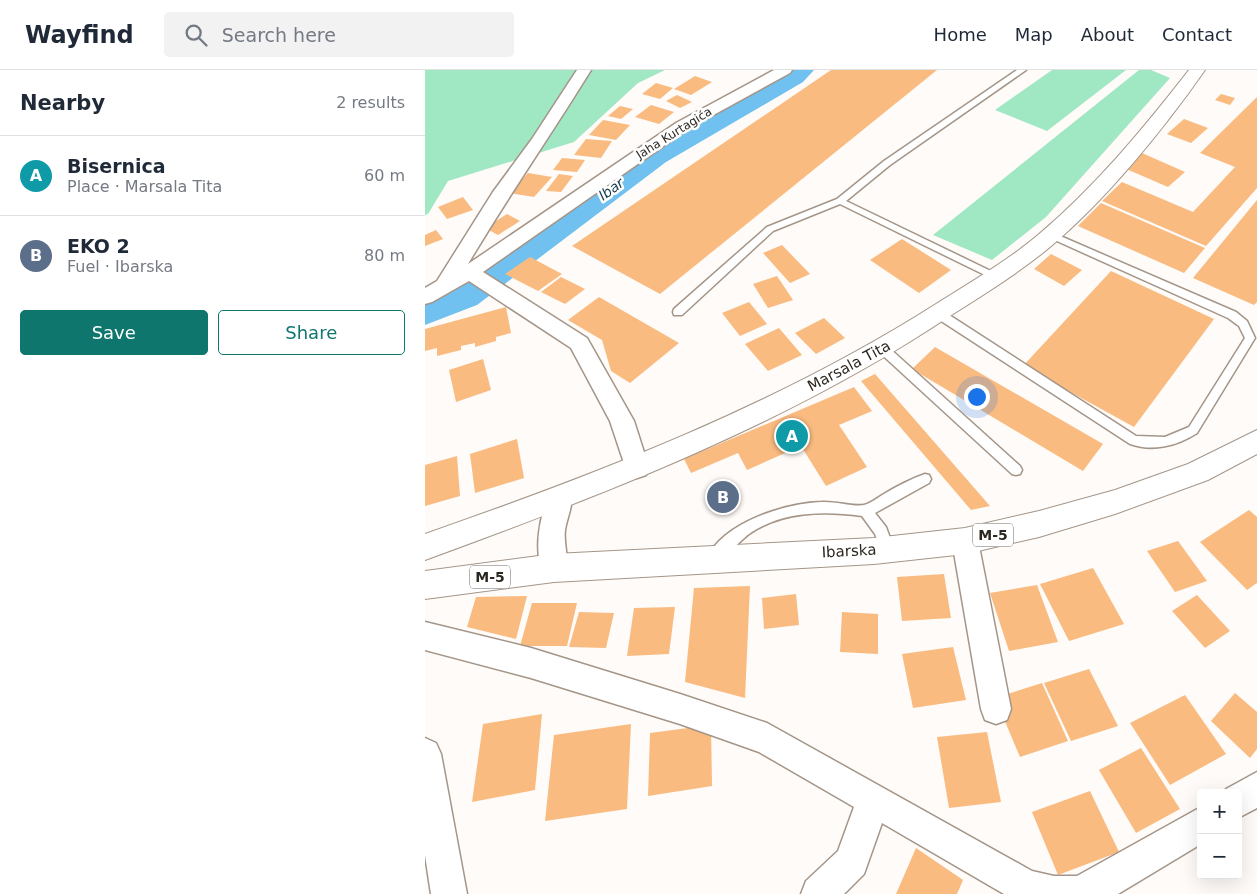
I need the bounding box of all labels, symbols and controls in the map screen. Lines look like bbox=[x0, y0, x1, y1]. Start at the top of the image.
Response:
search box bbox=[164, 12, 514, 57]
text: Wayfind bbox=[25, 21, 134, 49]
icon: search bbox=[182, 21, 210, 49]
text: Search here bbox=[222, 24, 336, 46]
text: Home bbox=[934, 24, 987, 45]
text: Map bbox=[1015, 24, 1053, 45]
text: About bbox=[1081, 24, 1134, 45]
text: Contact bbox=[1162, 24, 1232, 45]
text: Nearby bbox=[20, 91, 105, 115]
text: 2 results bbox=[336, 93, 405, 112]
street label: Jaha Kurtagića bbox=[633, 104, 714, 162]
text: Bisernica bbox=[67, 155, 166, 177]
text: A bbox=[30, 166, 42, 185]
text: 60 m bbox=[364, 166, 405, 185]
water label: Ibar bbox=[595, 174, 628, 204]
text: Place · Marsala Tita bbox=[67, 177, 222, 196]
text: EKO 2 bbox=[67, 235, 130, 257]
text: B bbox=[30, 246, 42, 265]
text: 80 m bbox=[364, 246, 405, 265]
text: Fuel · Ibarska bbox=[67, 257, 173, 276]
button: Save bbox=[20, 310, 208, 355]
button: Share bbox=[218, 310, 405, 355]
street label: Marsala Tita bbox=[804, 337, 894, 395]
your location bbox=[964, 384, 990, 410]
pin: A bbox=[776, 417, 808, 455]
pin: B bbox=[707, 478, 739, 516]
road number: M-5 bbox=[973, 524, 1013, 546]
street label: Ibarska bbox=[821, 541, 877, 561]
road number: M-5 bbox=[470, 566, 510, 588]
map controls bbox=[1197, 789, 1242, 879]
button: + bbox=[1197, 789, 1242, 834]
button: − bbox=[1197, 834, 1242, 879]

